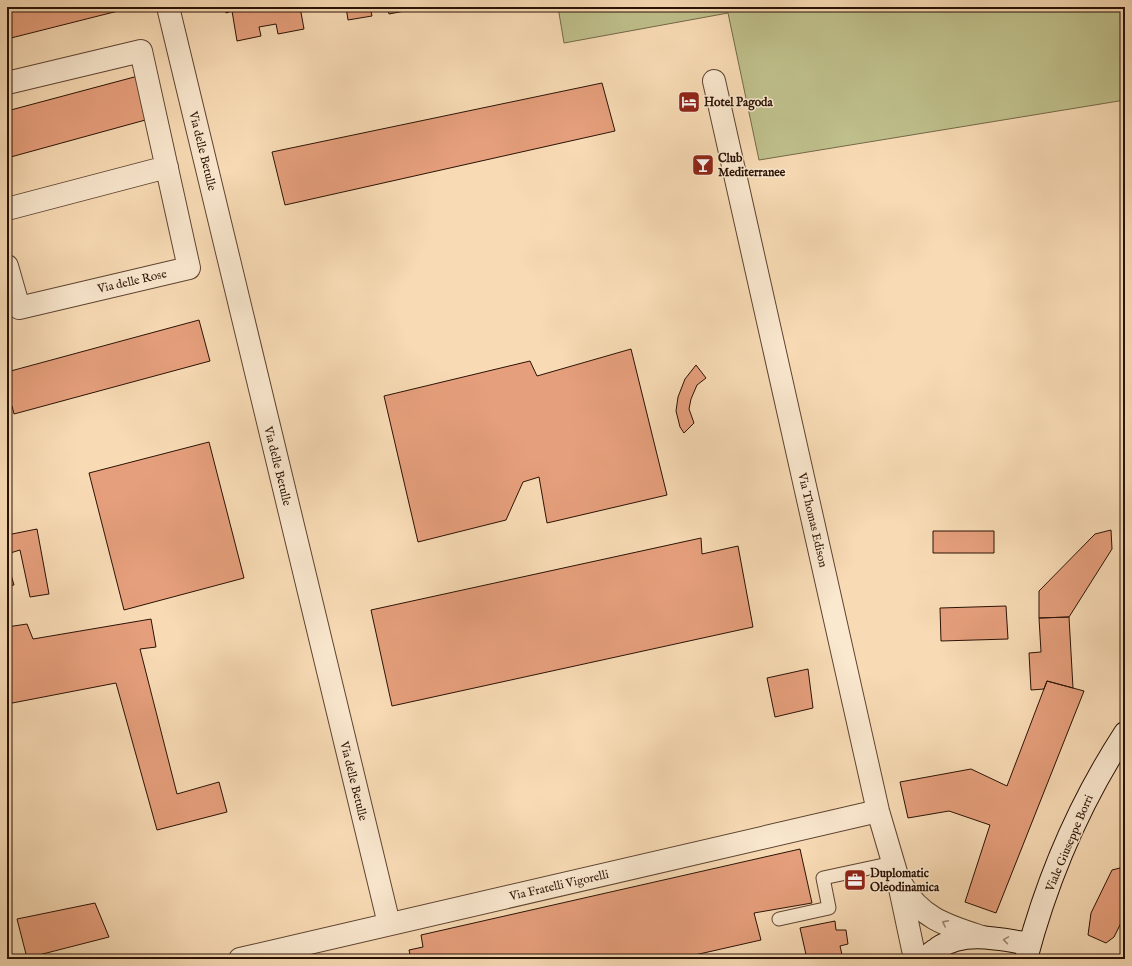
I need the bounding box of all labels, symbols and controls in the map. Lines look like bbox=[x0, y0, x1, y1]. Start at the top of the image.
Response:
hotel icon: Hotel Pagoda bbox=[676, 89, 702, 115]
place label: Hotel Pagoda bbox=[704, 95, 773, 111]
street label: Via delle Betulle bbox=[185, 109, 220, 193]
place label: Club Mediterranee bbox=[718, 151, 786, 180]
bar icon: Club Mediterranee bbox=[690, 152, 716, 178]
street label: Via delle Rose bbox=[95, 266, 169, 297]
street label: Via delle Betulle bbox=[260, 424, 295, 508]
street label: Via Thomas Edison bbox=[794, 470, 831, 570]
street label: Via delle Betulle bbox=[336, 739, 371, 823]
street label: Viale Giuseppe Borri bbox=[1042, 793, 1098, 895]
place label: Duplomatic Oleodinamica bbox=[870, 866, 940, 895]
street label: Via Fratelli Vigorelli bbox=[507, 867, 610, 904]
office icon: Duplomatic Oleodinamica bbox=[842, 867, 868, 893]
one-way arrow bbox=[942, 921, 949, 928]
one-way arrow bbox=[1003, 936, 1009, 945]

